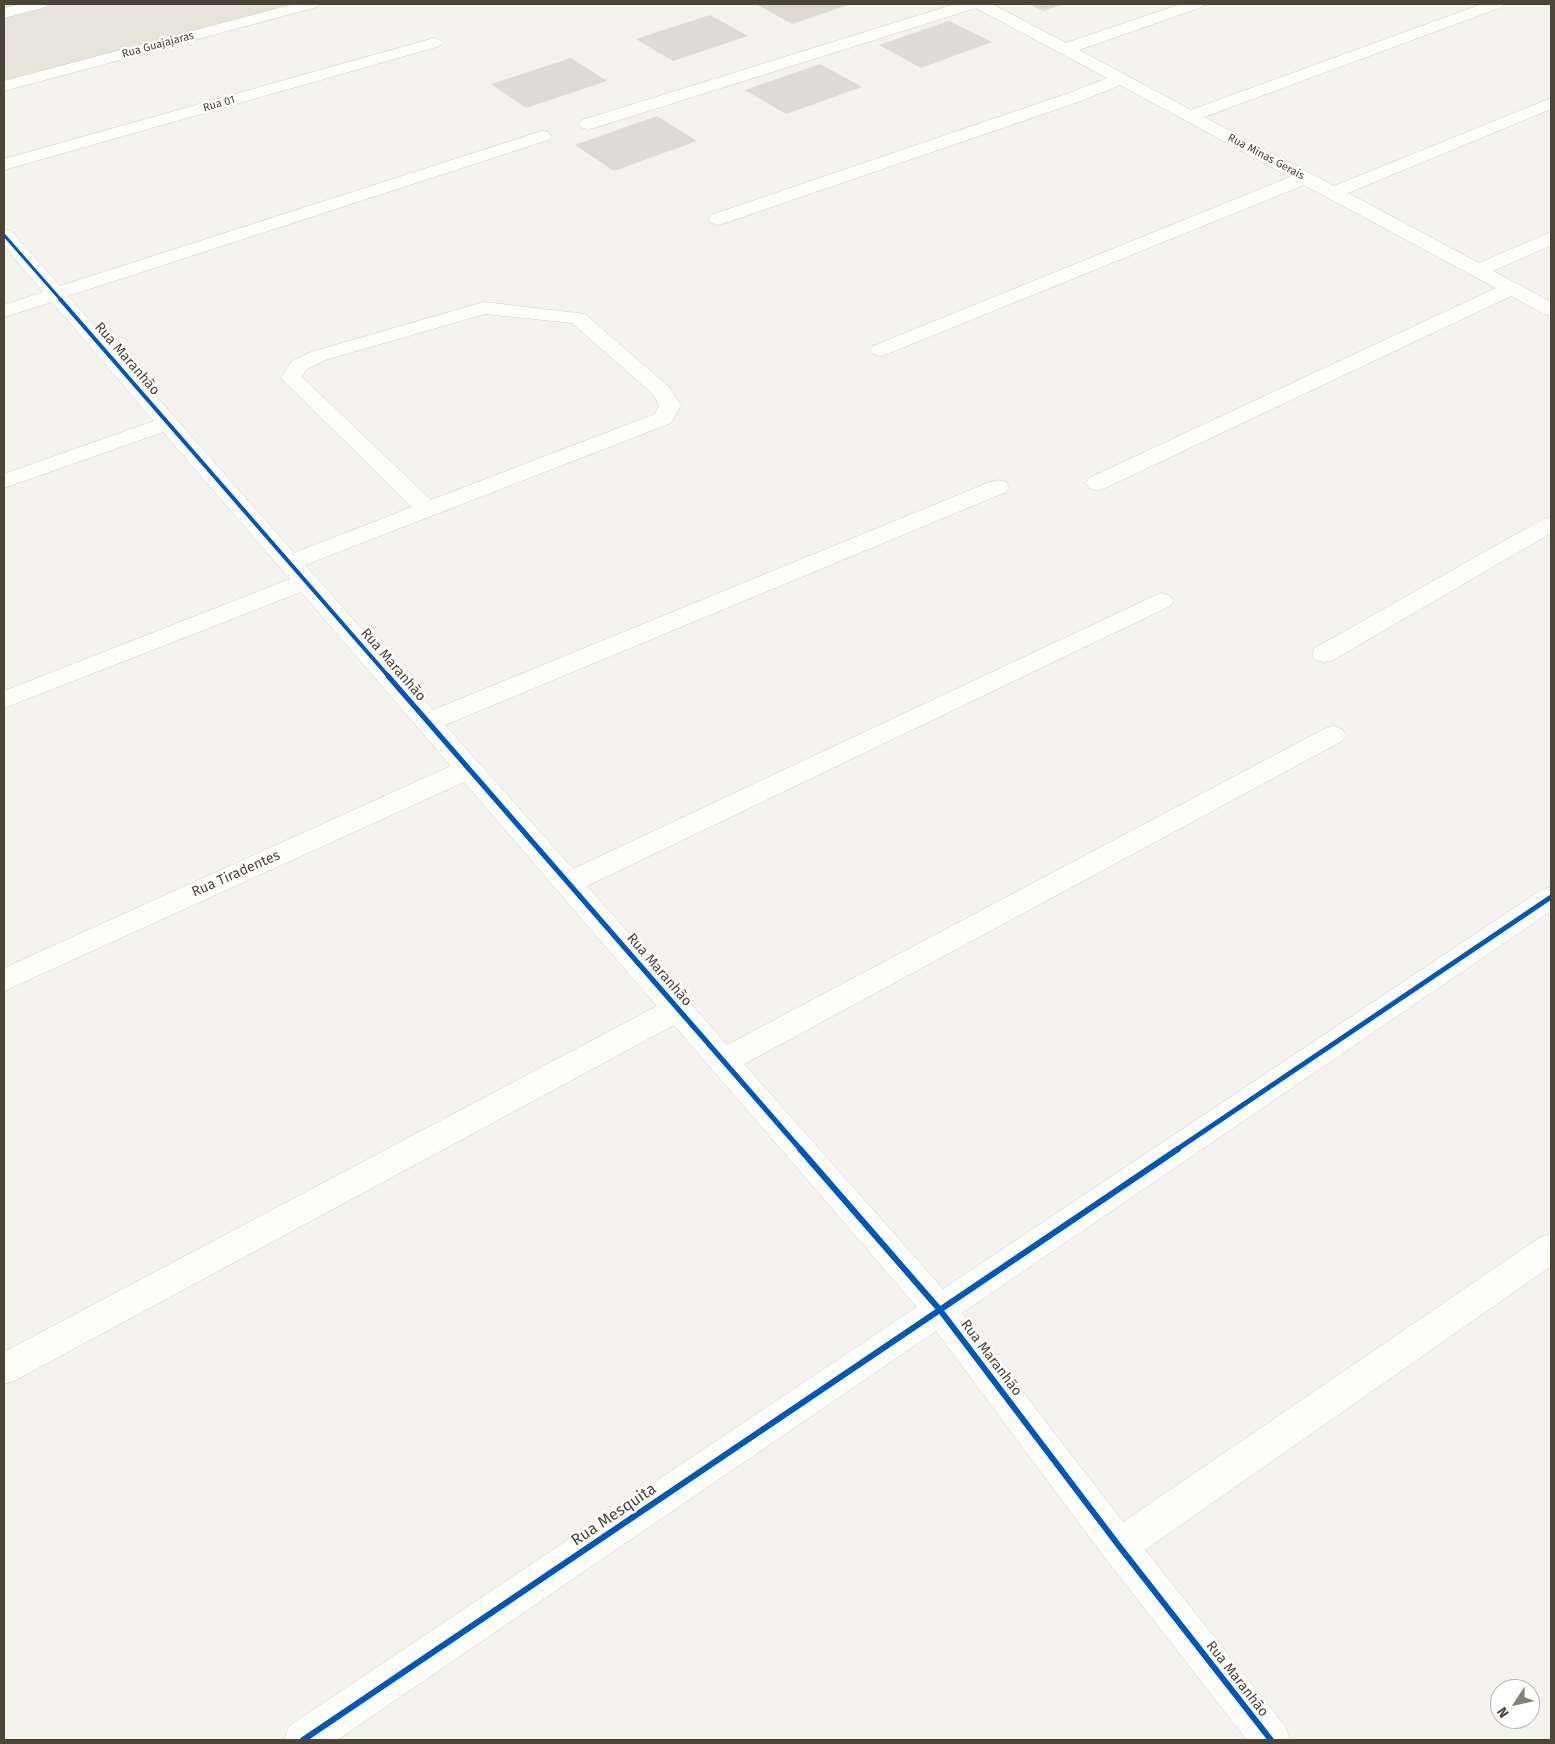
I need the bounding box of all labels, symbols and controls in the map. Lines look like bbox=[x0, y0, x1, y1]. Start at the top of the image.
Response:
street label: Rua Guajajaras bbox=[121, 29, 195, 61]
street label: Rua 01 bbox=[202, 93, 236, 115]
street label: Rua Minas Gerais bbox=[1225, 131, 1307, 183]
street label: Rua Maranhão bbox=[91, 319, 163, 399]
street label: Rua Maranhão bbox=[357, 625, 429, 705]
street label: Rua Tiradentes bbox=[189, 847, 283, 901]
street label: Rua Maranhão bbox=[623, 930, 695, 1010]
street label: Rua Maranhão bbox=[957, 1317, 1025, 1399]
street label: Rua Mesquita bbox=[568, 1480, 660, 1550]
street label: Rua Maranhão bbox=[1202, 1638, 1272, 1720]
north arrow bbox=[1490, 1679, 1540, 1729]
text: N bbox=[1493, 1704, 1513, 1721]

